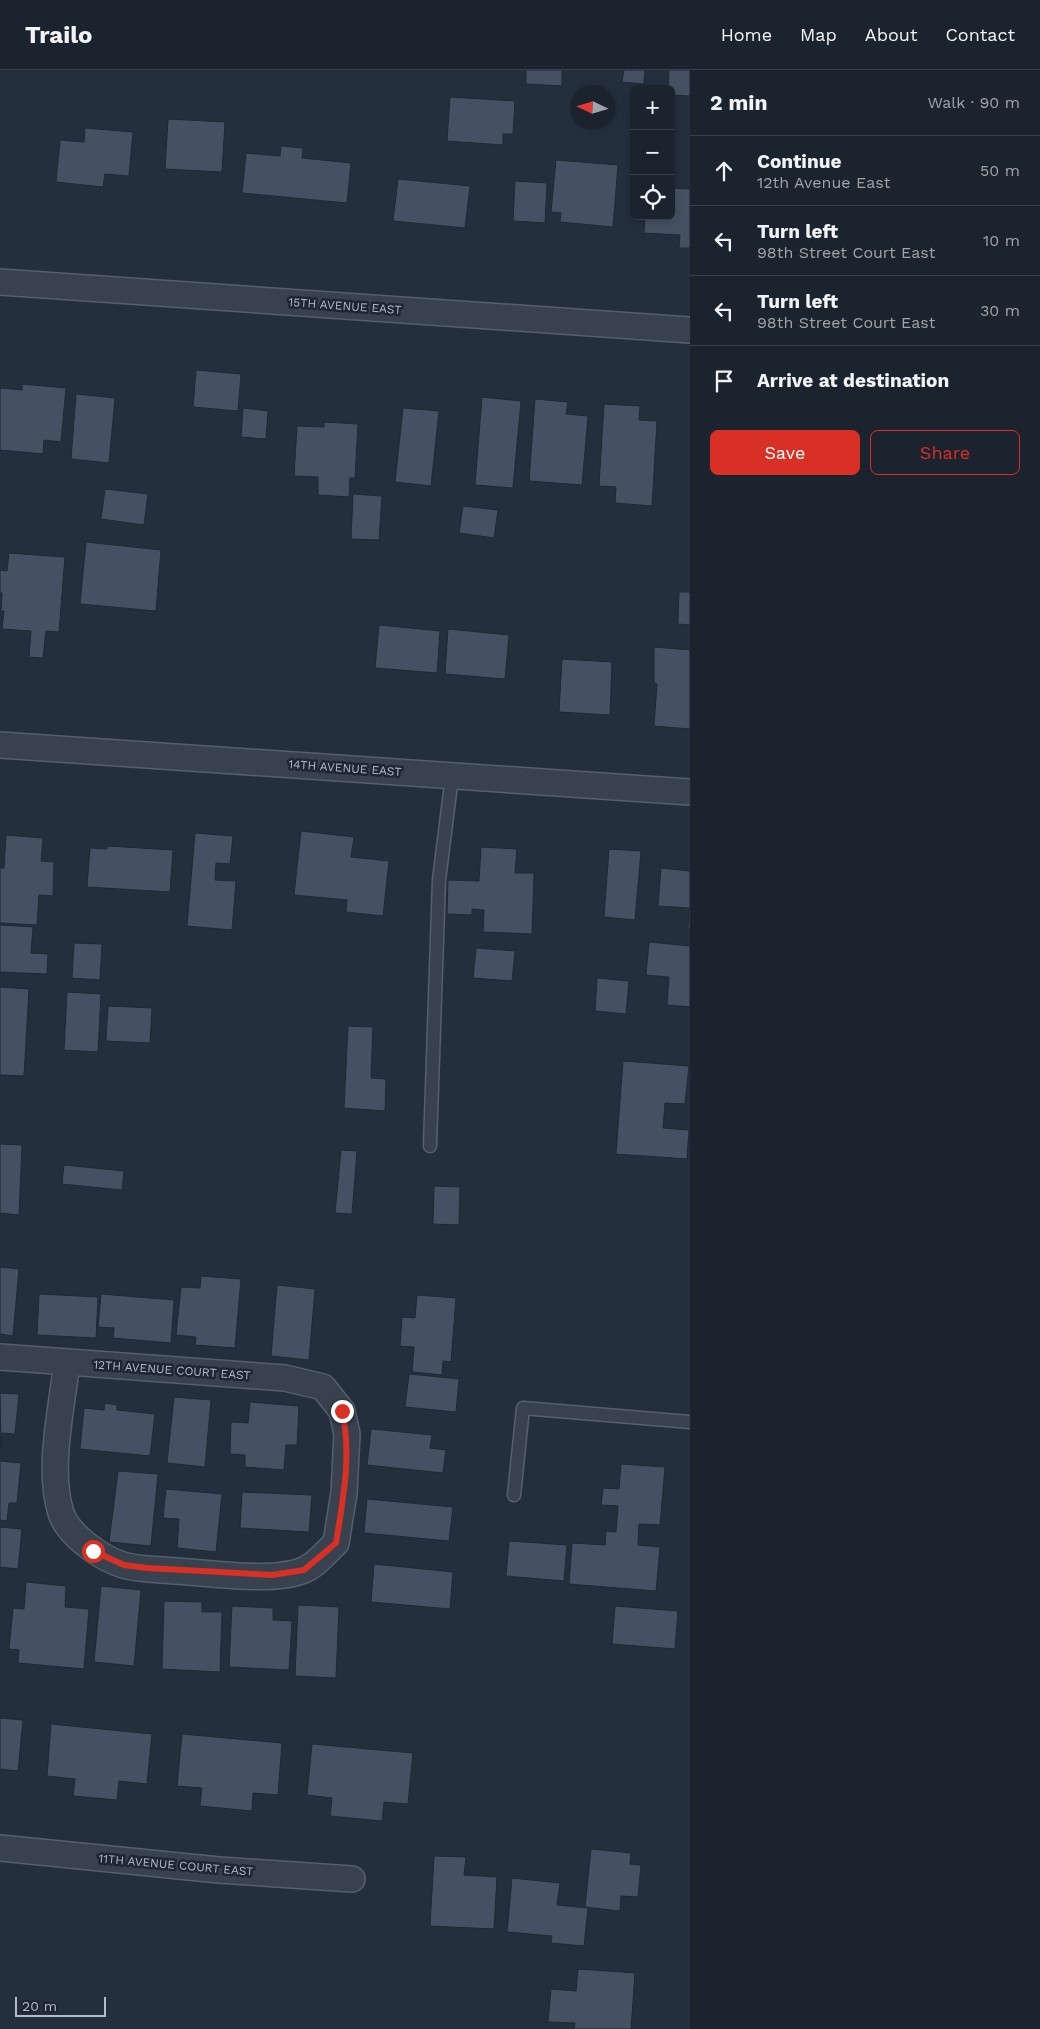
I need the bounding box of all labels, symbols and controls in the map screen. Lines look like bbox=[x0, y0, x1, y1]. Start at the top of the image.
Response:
text: Trailo bbox=[25, 21, 92, 49]
text: Home bbox=[721, 24, 772, 45]
text: Map bbox=[800, 24, 837, 45]
text: About bbox=[865, 24, 917, 45]
text: Contact bbox=[945, 24, 1015, 45]
north arrow bbox=[570, 85, 615, 130]
map controls bbox=[630, 85, 675, 220]
button: + bbox=[630, 85, 675, 130]
text: 2 min bbox=[710, 90, 767, 115]
text: Walk · 90 m bbox=[928, 93, 1020, 112]
button: − bbox=[630, 130, 675, 175]
text: Continue bbox=[757, 150, 841, 173]
icon: ahead bbox=[710, 157, 738, 185]
text: 50 m bbox=[980, 161, 1020, 180]
text: 12th Avenue East bbox=[757, 173, 890, 192]
button: locate bbox=[630, 175, 675, 220]
text: Turn left bbox=[757, 220, 838, 243]
icon: left bbox=[710, 227, 738, 255]
text: 10 m bbox=[983, 231, 1020, 250]
text: 98th Street Court East bbox=[757, 243, 935, 262]
text: Turn left bbox=[757, 290, 838, 313]
street label: 15TH AVENUE EAST bbox=[288, 295, 402, 317]
icon: left bbox=[710, 297, 738, 325]
text: 30 m bbox=[980, 301, 1020, 320]
text: 98th Street Court East bbox=[757, 313, 935, 332]
icon: arrive bbox=[710, 367, 738, 395]
text: Arrive at destination bbox=[757, 369, 949, 392]
button: Save bbox=[710, 430, 860, 475]
button: Share bbox=[870, 430, 1020, 475]
street label: 14TH AVENUE EAST bbox=[288, 757, 402, 779]
street label: 12TH AVENUE COURT EAST bbox=[93, 1358, 251, 1382]
route end bbox=[331, 1400, 354, 1423]
route start bbox=[82, 1540, 105, 1563]
street label: 11TH AVENUE COURT EAST bbox=[98, 1851, 254, 1879]
scale bar bbox=[15, 1994, 106, 2017]
text: 20 m bbox=[22, 1998, 57, 2014]

